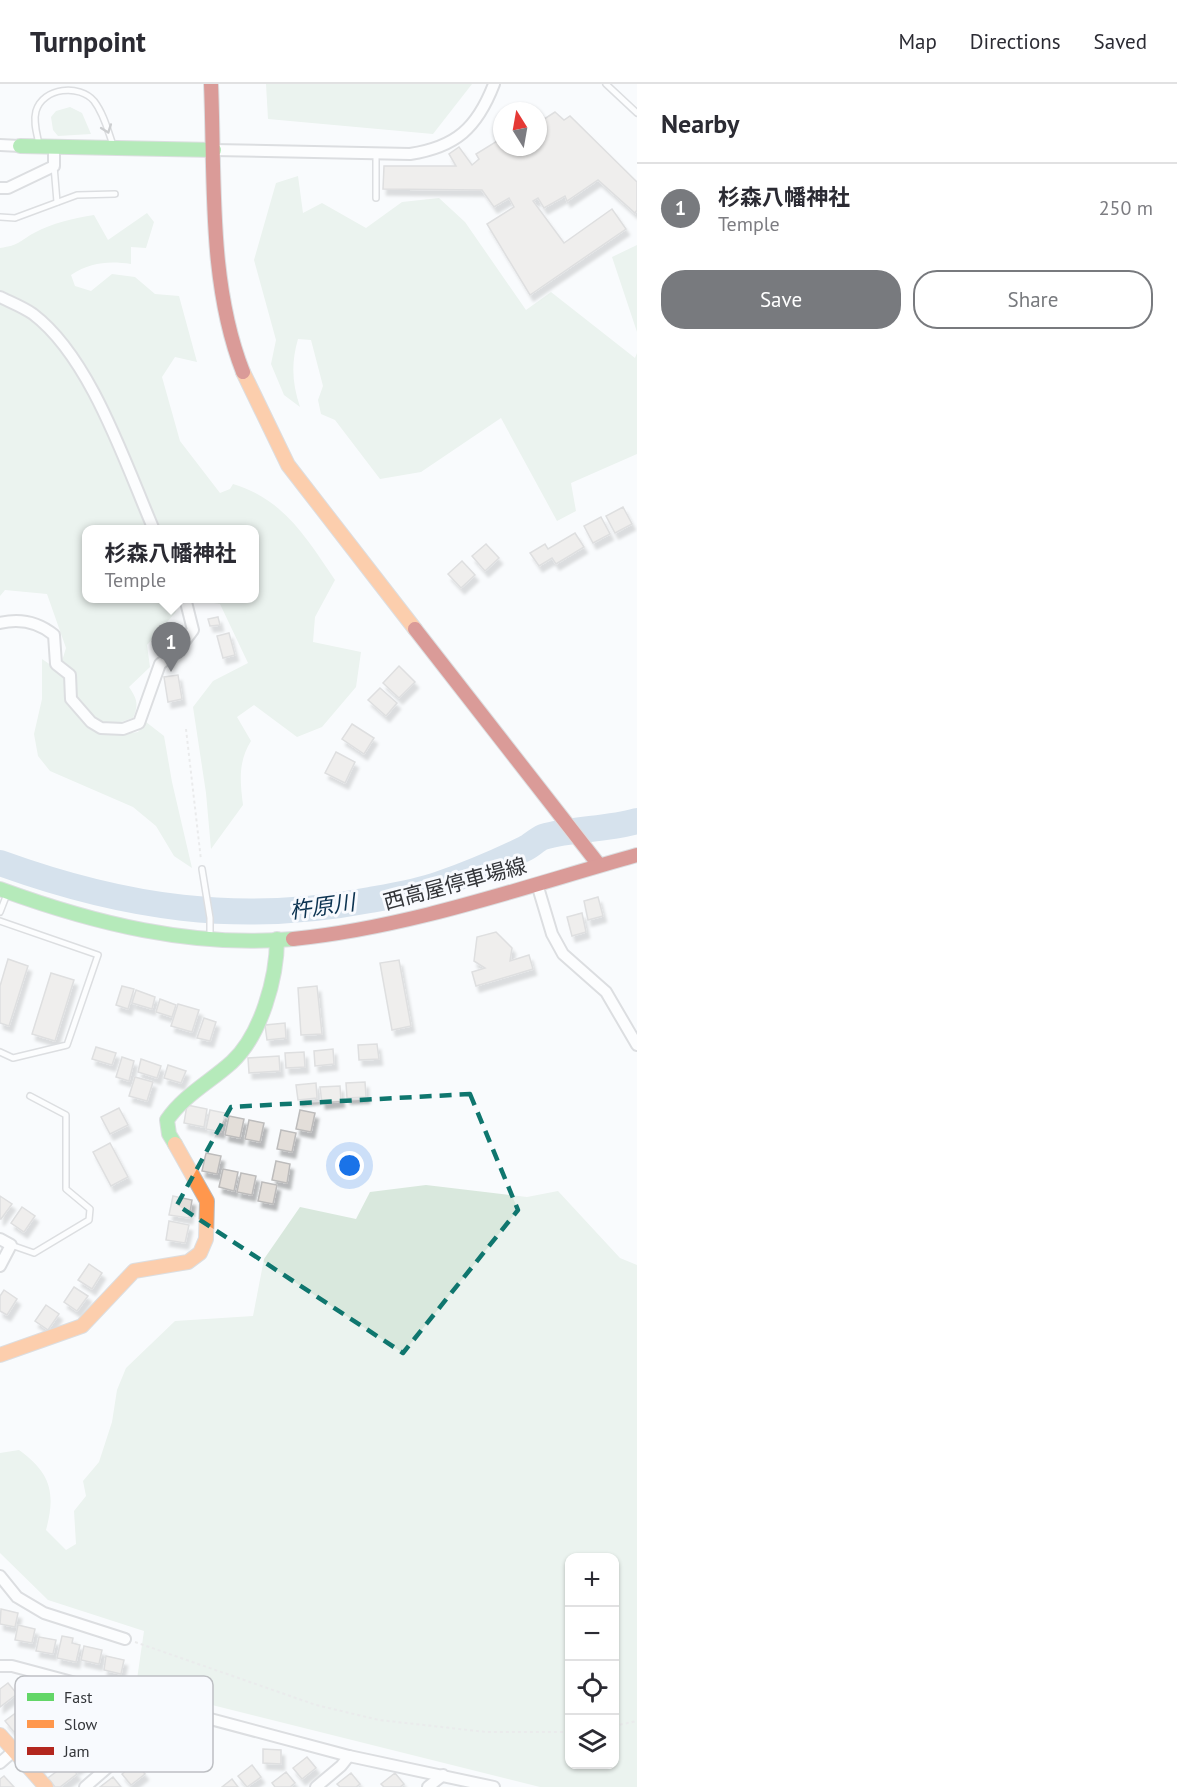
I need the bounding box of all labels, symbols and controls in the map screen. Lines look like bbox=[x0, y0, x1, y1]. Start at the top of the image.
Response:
text: Turnpoint bbox=[30, 23, 146, 60]
text: Map bbox=[898, 28, 937, 55]
text: Directions bbox=[970, 28, 1061, 55]
text: Saved bbox=[1094, 28, 1147, 55]
north arrow bbox=[493, 102, 547, 156]
text: Nearby bbox=[661, 107, 739, 140]
one-way arrow bbox=[100, 123, 112, 134]
text: 杉森八幡神社 bbox=[718, 183, 850, 211]
text: 1 bbox=[675, 195, 686, 221]
text: 250 m bbox=[1099, 195, 1153, 221]
text: Temple bbox=[718, 211, 780, 237]
button: Save bbox=[661, 270, 901, 329]
button: Share bbox=[913, 270, 1153, 329]
popup bbox=[82, 525, 259, 603]
text: 杉森八幡神社 bbox=[104, 539, 237, 567]
text: Temple bbox=[104, 567, 166, 593]
pin: 1 bbox=[152, 622, 190, 672]
street label: 西高屋停車場線 bbox=[380, 851, 529, 916]
water label: 杵原川 bbox=[287, 887, 359, 924]
your location bbox=[335, 1151, 364, 1180]
map controls bbox=[565, 1553, 619, 1769]
button: + bbox=[565, 1553, 619, 1607]
button: − bbox=[565, 1607, 619, 1661]
button: locate bbox=[565, 1661, 619, 1715]
legend bbox=[15, 1676, 213, 1772]
text: Fast bbox=[64, 1687, 93, 1707]
text: Slow bbox=[64, 1714, 98, 1734]
button: layers bbox=[565, 1715, 619, 1769]
text: Jam bbox=[63, 1741, 90, 1761]

